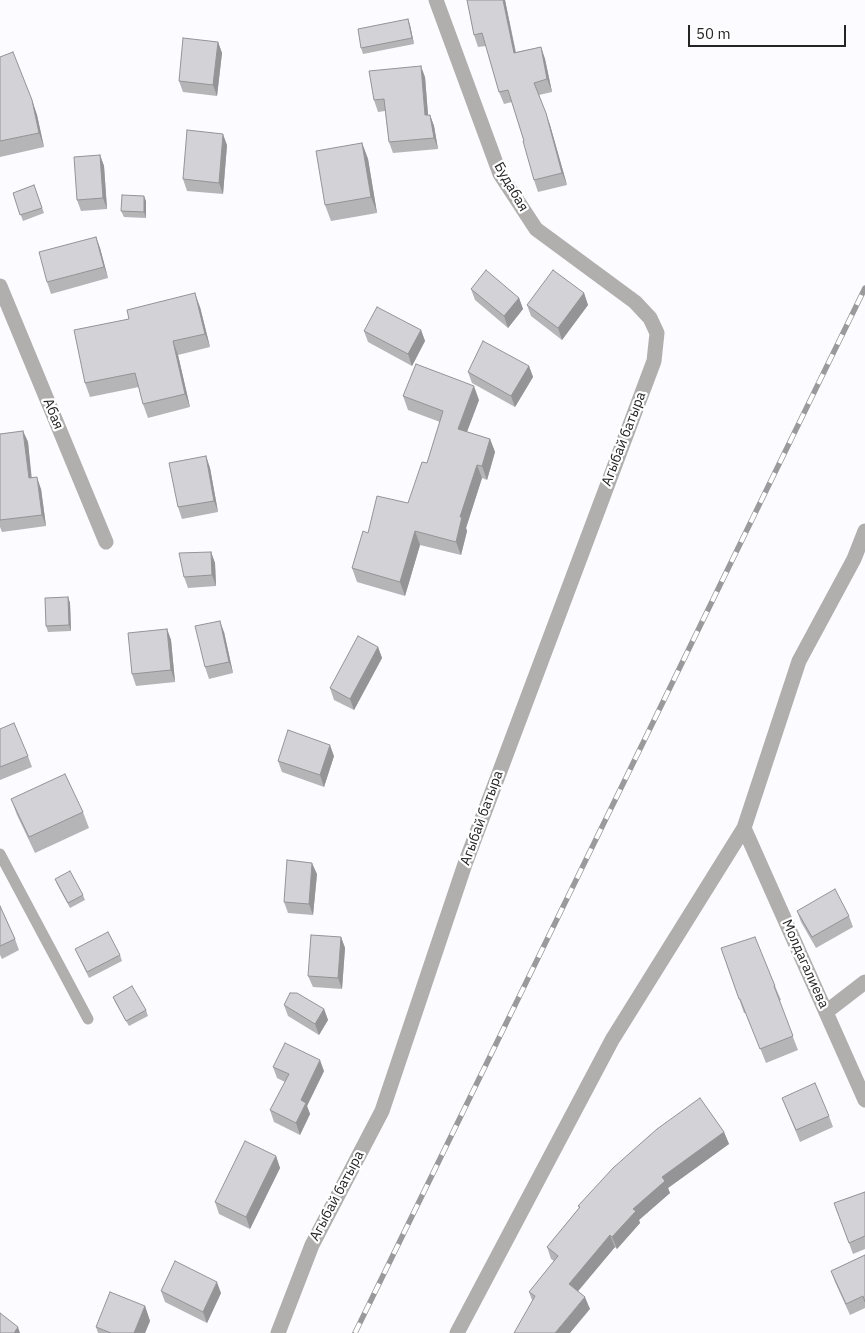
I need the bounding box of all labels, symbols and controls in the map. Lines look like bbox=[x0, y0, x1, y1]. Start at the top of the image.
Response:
scale bar bbox=[690, 15, 848, 47]
text: 50 m bbox=[696, 24, 731, 43]
street label: Будабая bbox=[490, 159, 532, 215]
street label: Агыбай батыра bbox=[598, 390, 650, 488]
street label: Абая bbox=[39, 396, 67, 432]
street label: Агыбай батыра bbox=[457, 768, 507, 868]
street label: Молдагалиева bbox=[778, 917, 832, 1011]
street label: Агыбай батыра bbox=[306, 1148, 368, 1244]

